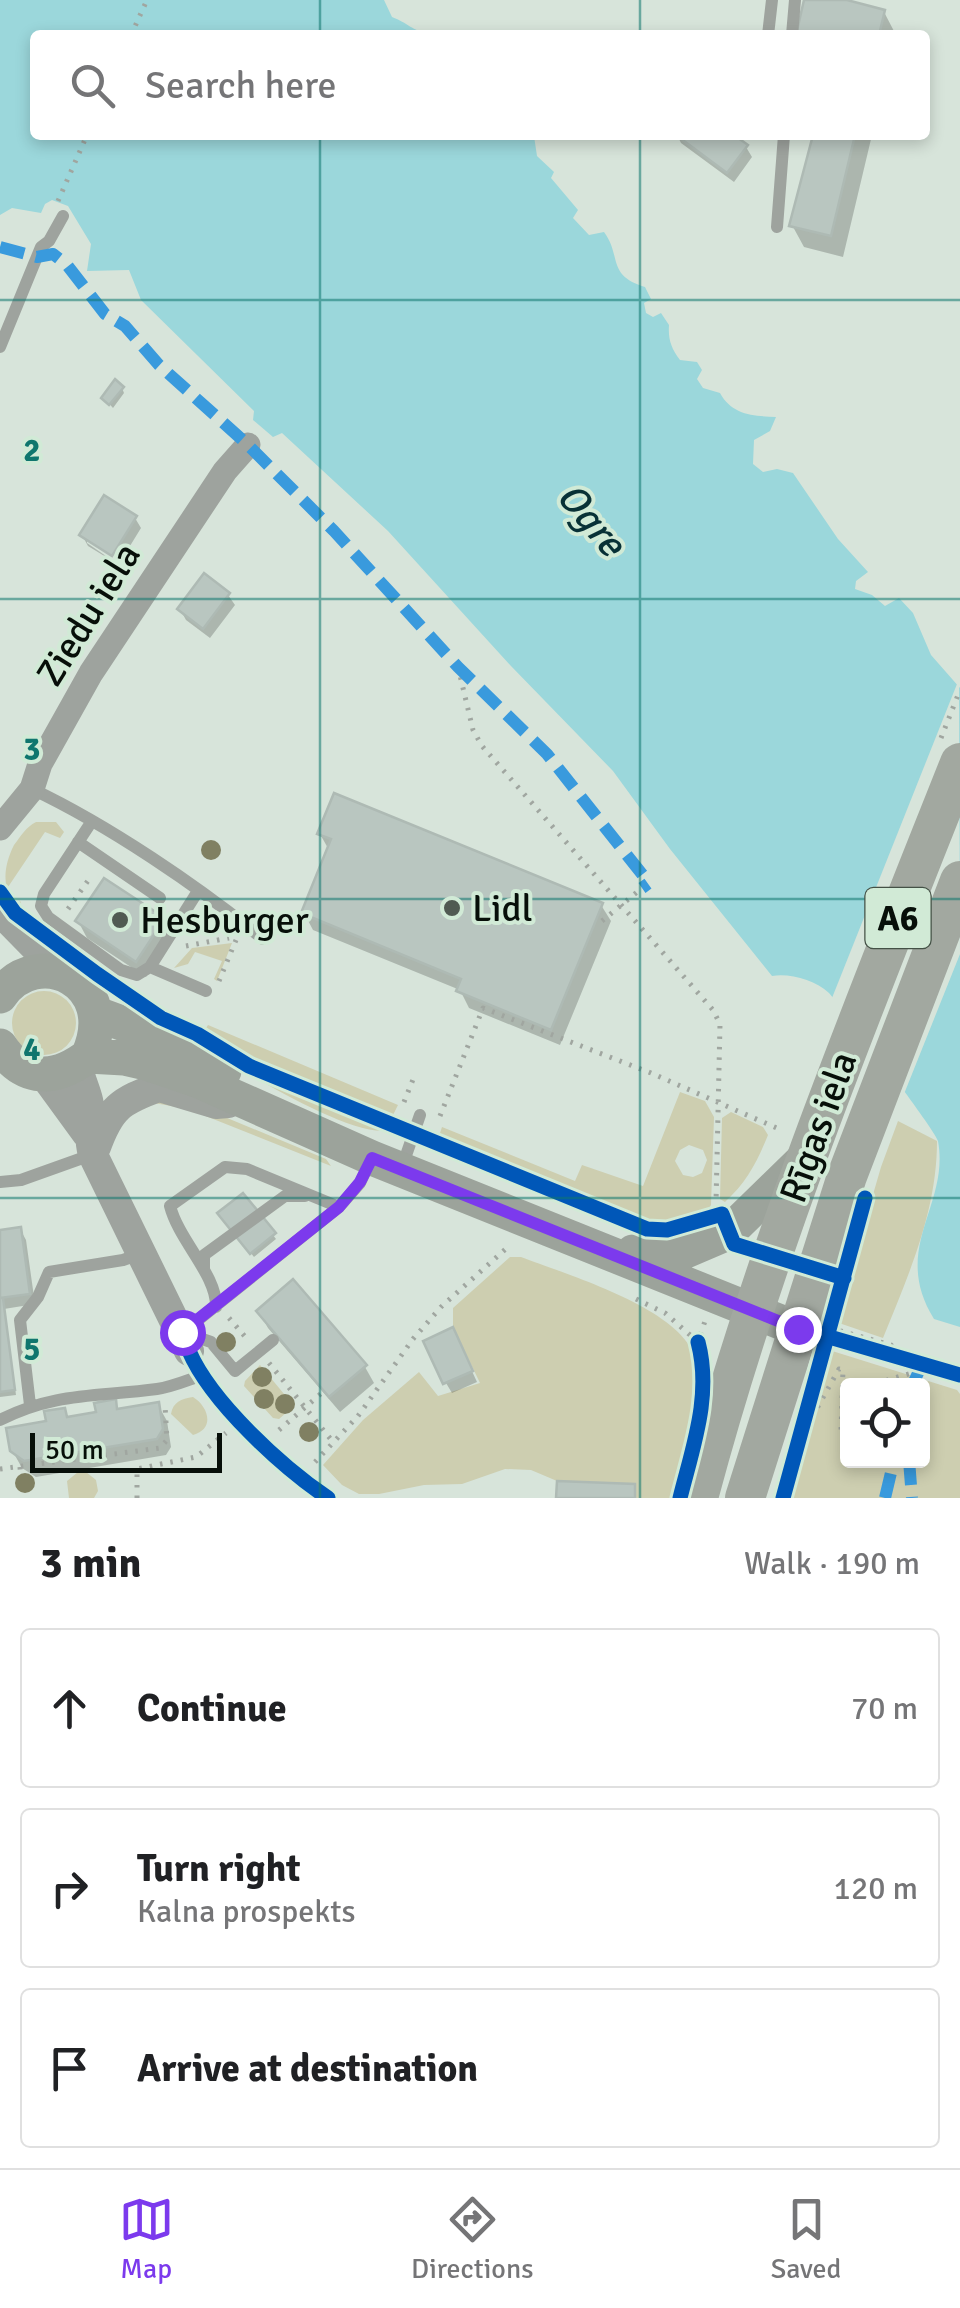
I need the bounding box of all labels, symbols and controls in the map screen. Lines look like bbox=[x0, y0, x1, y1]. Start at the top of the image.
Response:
search box bbox=[30, 30, 930, 140]
icon: search bbox=[65, 58, 120, 113]
text: Search here bbox=[145, 62, 337, 109]
text: 2 bbox=[23, 431, 41, 470]
water label: Ogre bbox=[546, 472, 638, 568]
street label: Ziedu iela bbox=[26, 534, 151, 694]
text: 3 bbox=[23, 730, 41, 769]
place label: Lidl bbox=[472, 885, 533, 932]
road number: A6 bbox=[866, 888, 930, 948]
place label: Hesburger bbox=[140, 897, 309, 944]
marker: Lidl bbox=[441, 897, 463, 919]
marker: Hesburger bbox=[109, 909, 131, 931]
text: 4 bbox=[23, 1030, 41, 1069]
street label: Rīgas iela bbox=[769, 1045, 867, 1209]
route end bbox=[776, 1307, 822, 1353]
route start bbox=[160, 1310, 206, 1356]
text: 5 bbox=[23, 1330, 41, 1369]
map controls bbox=[840, 1378, 930, 1468]
button: locate bbox=[840, 1378, 930, 1468]
scale bar bbox=[30, 1428, 222, 1472]
text: 50 m bbox=[45, 1433, 104, 1467]
text: 3 min bbox=[40, 1538, 141, 1589]
text: Walk · 190 m bbox=[744, 1544, 920, 1583]
icon: ahead bbox=[42, 1681, 97, 1736]
text: Continue bbox=[137, 1685, 287, 1732]
text: 70 m bbox=[851, 1689, 918, 1728]
text: Turn right bbox=[137, 1845, 301, 1892]
icon: right bbox=[42, 1861, 97, 1916]
text: 120 m bbox=[834, 1869, 918, 1908]
text: Kalna prospekts bbox=[137, 1892, 355, 1931]
icon: arrive bbox=[42, 2041, 97, 2096]
text: Arrive at destination bbox=[137, 2045, 478, 2092]
tab: Map bbox=[119, 2192, 174, 2286]
tab: Directions bbox=[411, 2192, 533, 2286]
tab: Saved bbox=[771, 2192, 841, 2286]

